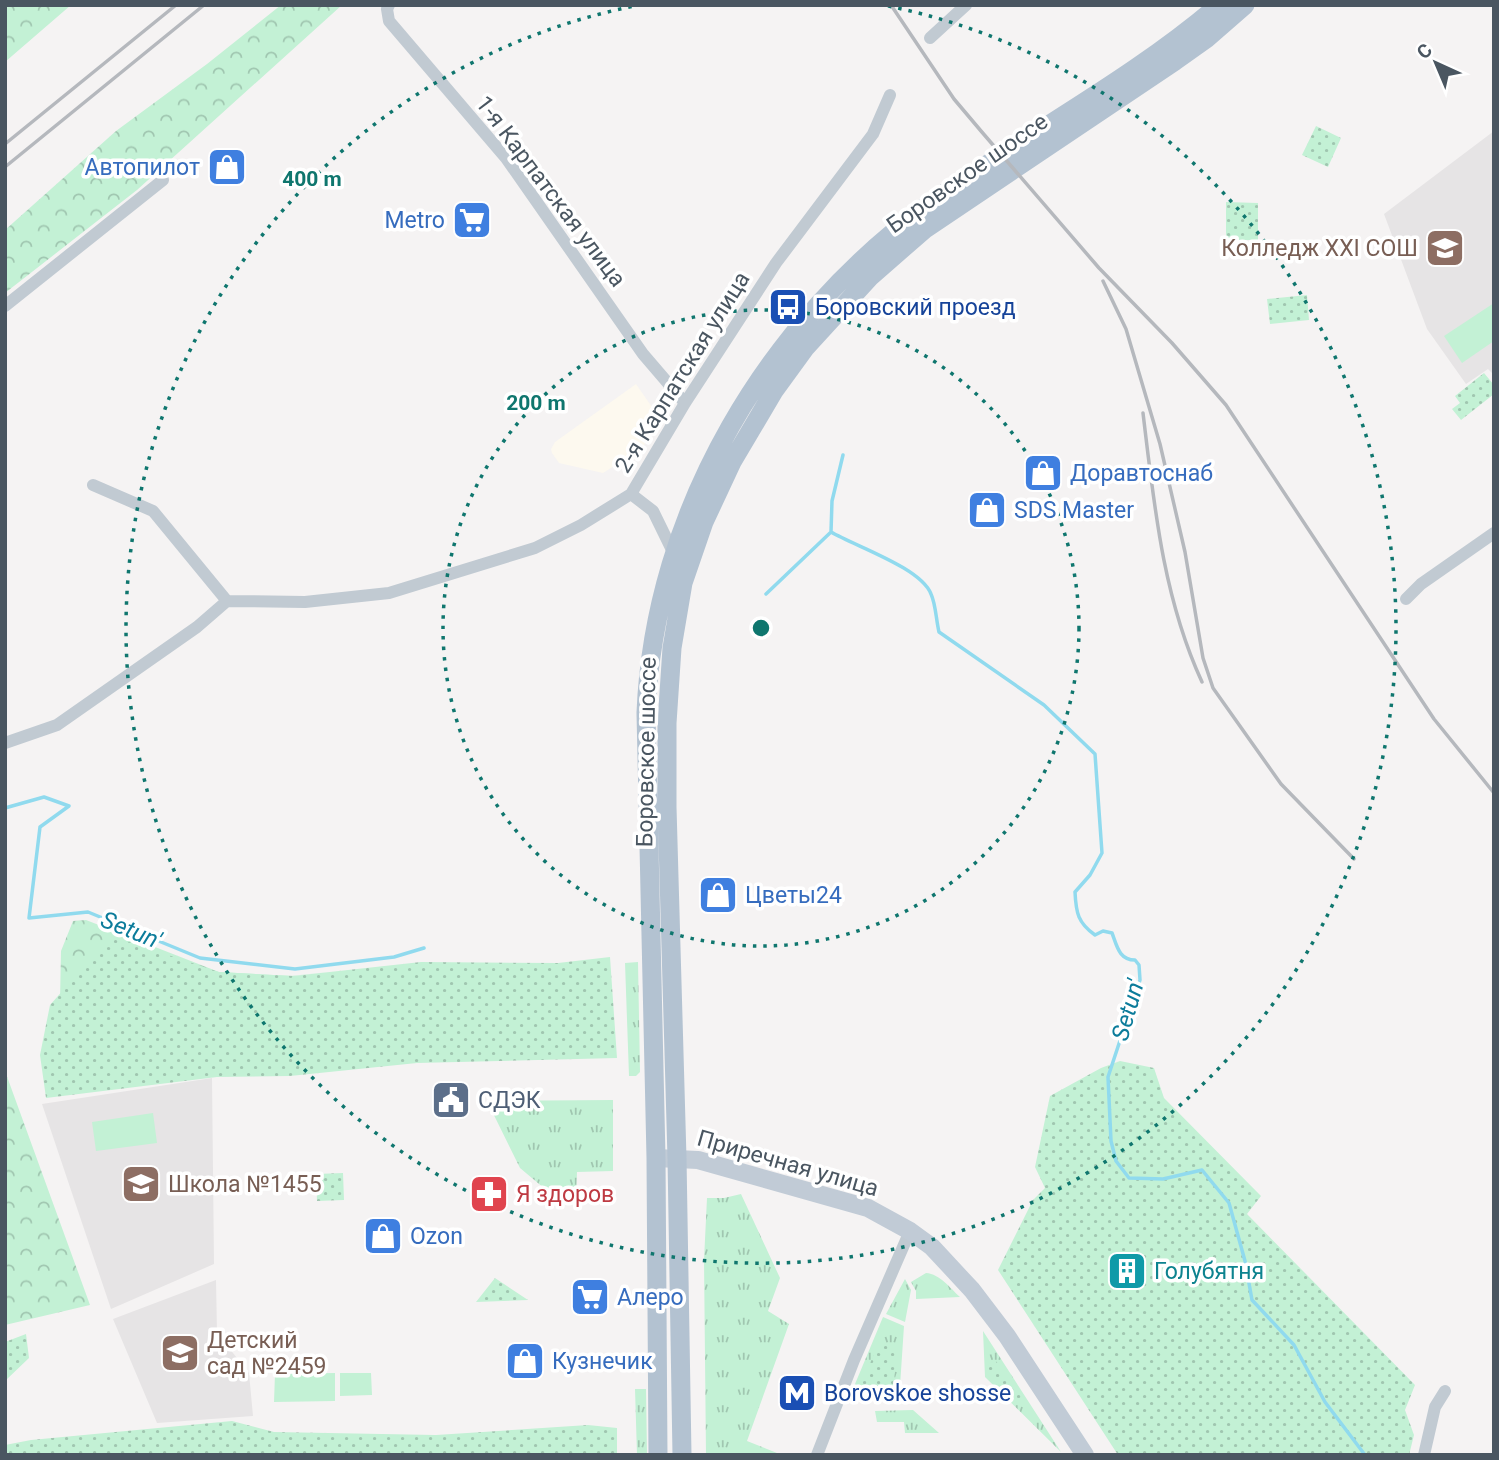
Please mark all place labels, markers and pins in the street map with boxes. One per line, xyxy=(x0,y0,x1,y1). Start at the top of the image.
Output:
shop icon: Автопилот xyxy=(206,146,248,188)
place label: Автопилот xyxy=(84,154,200,181)
supermarket icon: Metro xyxy=(451,199,493,241)
place label: Metro xyxy=(385,207,445,234)
school or university icon: Колледж XXI СОШ xyxy=(1424,227,1466,269)
place label: Колледж XXI СОШ xyxy=(1221,235,1418,262)
bus stop icon: Боровский проезд xyxy=(767,286,809,328)
place label: Боровский проезд xyxy=(815,294,1016,321)
shop icon: Доравтоснаб xyxy=(1022,452,1064,494)
place label: Доравтоснаб xyxy=(1070,460,1213,487)
shop icon: SDS Master xyxy=(966,489,1008,531)
place label: SDS Master xyxy=(1014,497,1134,524)
centre of rings xyxy=(749,616,773,640)
shop icon: Цветы24 xyxy=(697,874,739,916)
place label: Цветы24 xyxy=(745,882,842,909)
public building icon: СДЭК xyxy=(430,1079,472,1121)
place label: СДЭК xyxy=(478,1087,541,1114)
school or university icon: Школа №1455 xyxy=(120,1163,162,1205)
place label: Школа №1455 xyxy=(168,1171,322,1198)
pharmacy icon: Я здоров xyxy=(468,1173,510,1215)
place label: Я здоров xyxy=(516,1181,614,1208)
shop icon: Ozon xyxy=(362,1215,404,1257)
place label: Ozon xyxy=(410,1223,463,1250)
building icon: Голубятня xyxy=(1106,1250,1148,1292)
place label: Голубятня xyxy=(1154,1258,1264,1285)
supermarket icon: Алеро xyxy=(569,1276,611,1318)
place label: Алеро xyxy=(617,1284,684,1311)
place label: Детский сад №2459 xyxy=(207,1327,327,1380)
school or university icon: Детский сад №2459 xyxy=(159,1332,201,1374)
shop icon: Кузнечик xyxy=(504,1340,546,1382)
place label: Кузнечик xyxy=(552,1348,653,1375)
metro station icon: Borovskoe shosse xyxy=(776,1372,818,1414)
place label: Borovskoe shosse xyxy=(824,1380,1011,1407)

